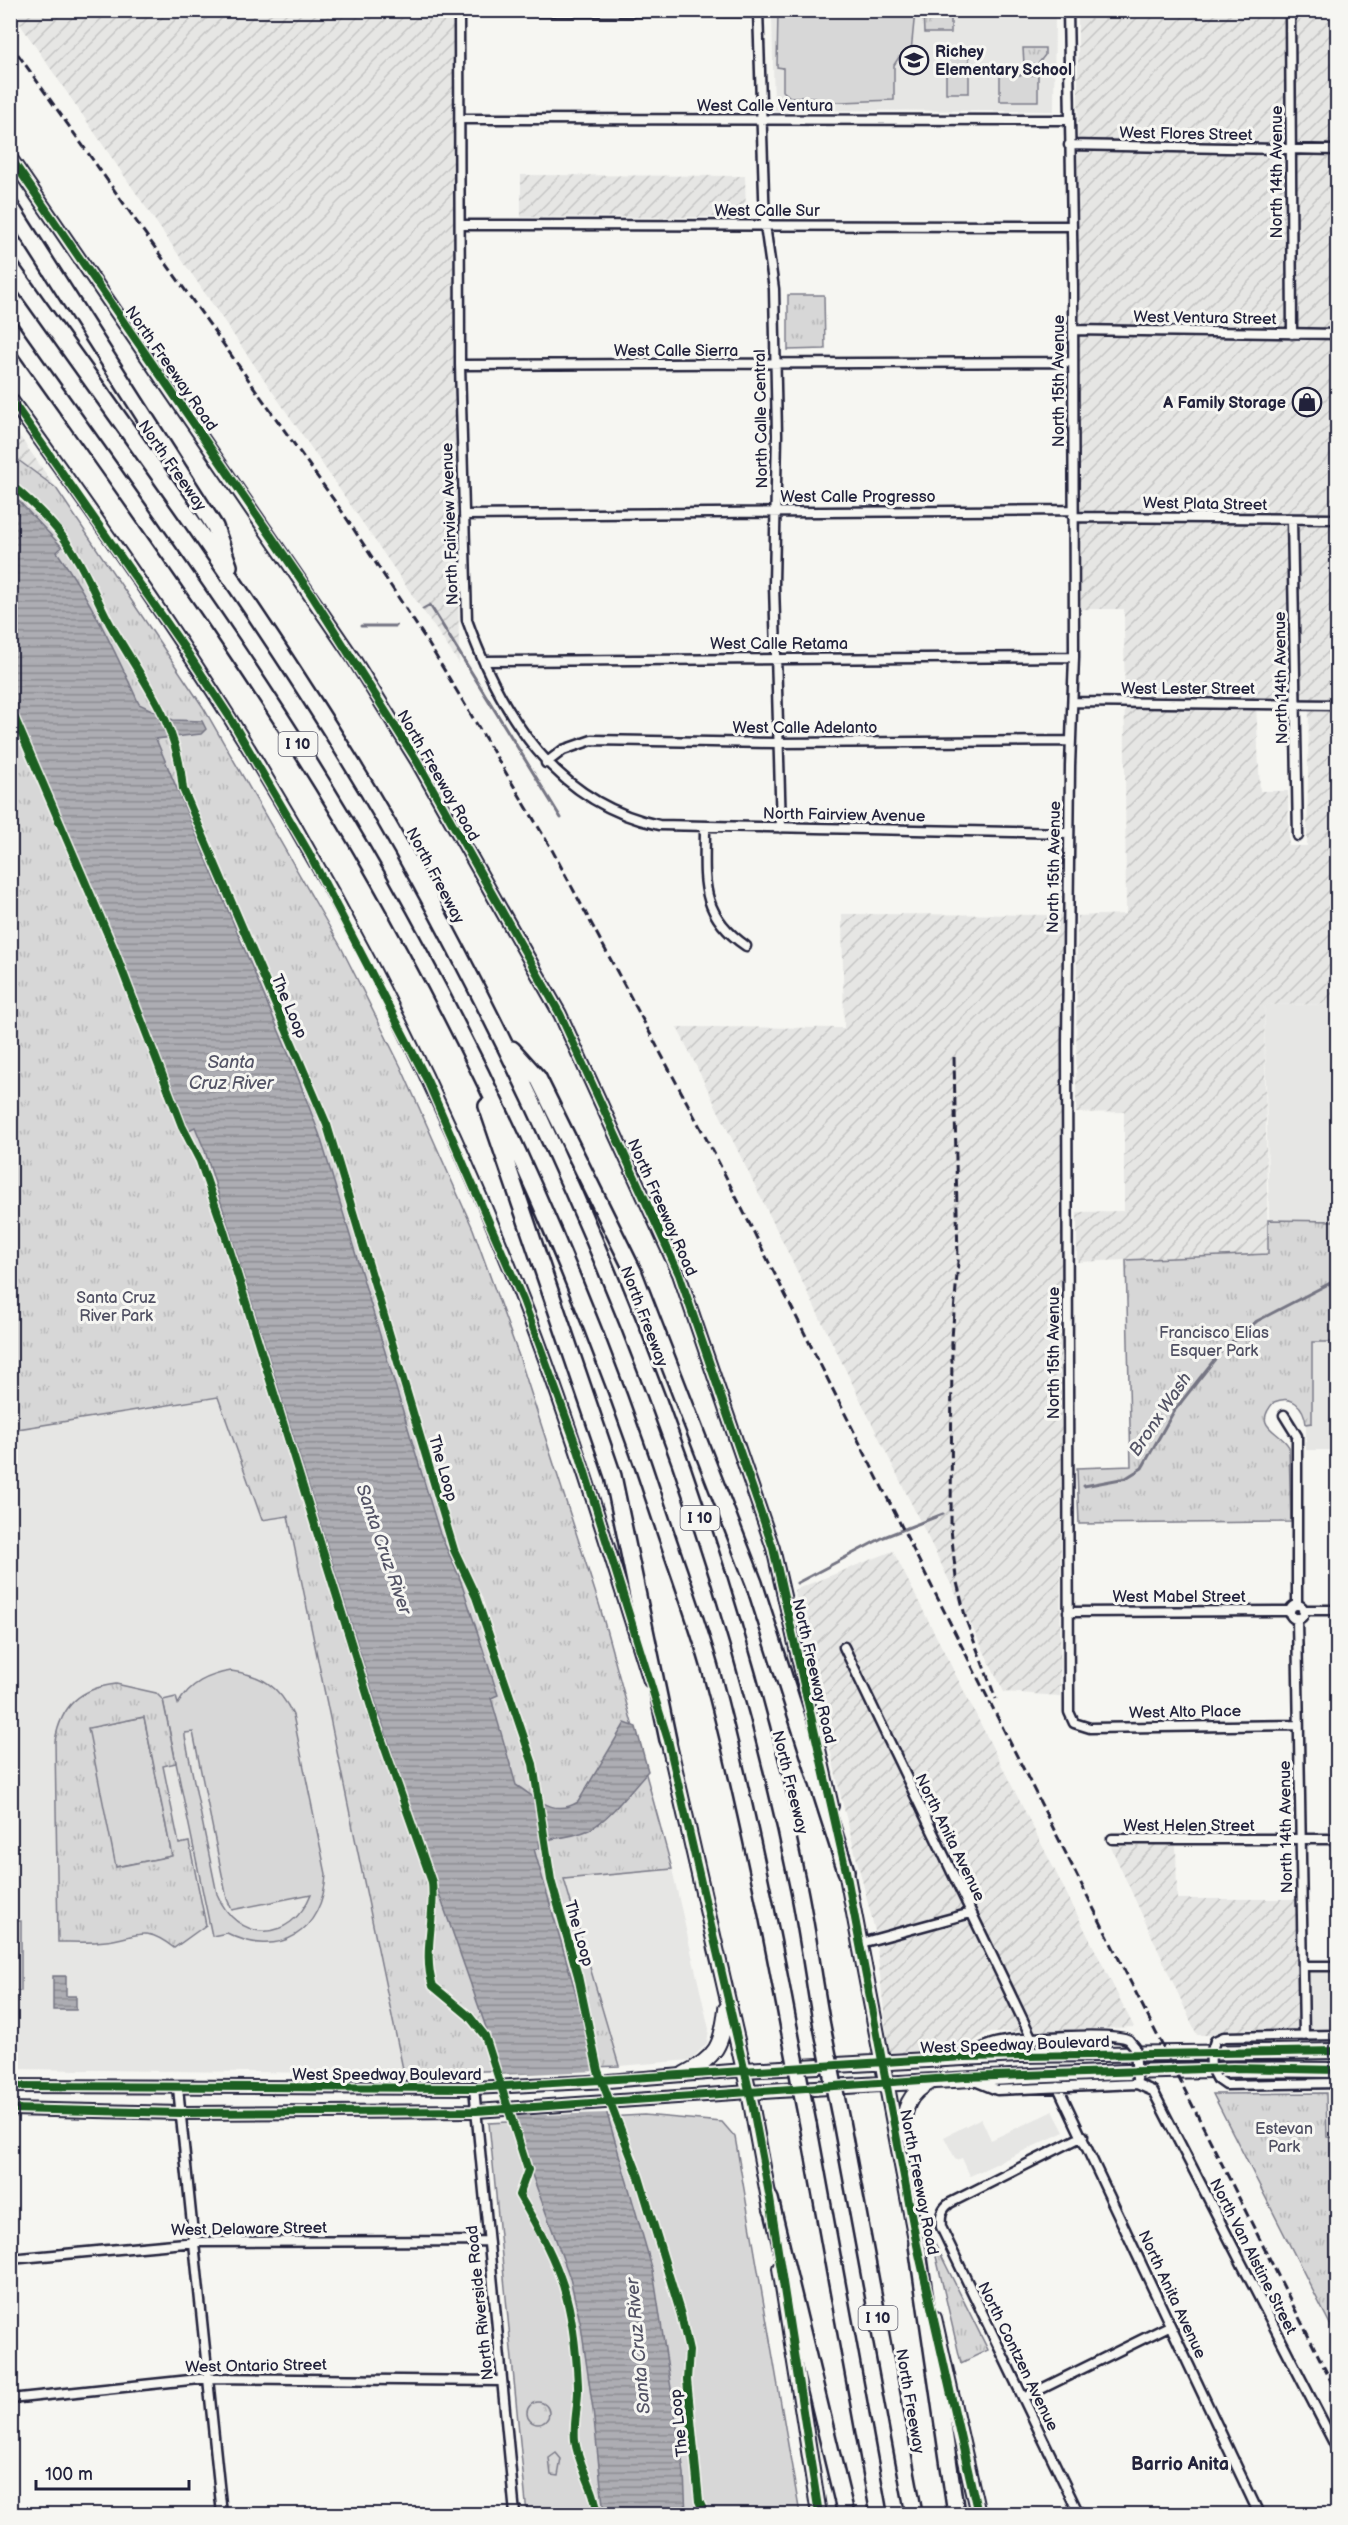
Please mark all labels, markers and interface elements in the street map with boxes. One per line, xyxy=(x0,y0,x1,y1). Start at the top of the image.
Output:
place label: Richey Elementary School xyxy=(935,43,1072,80)
school or university icon: Richey Elementary School xyxy=(898,44,930,76)
street label: West Calle Ventura xyxy=(697,97,833,116)
street label: North 14th Avenue xyxy=(1268,105,1287,238)
street label: West Flores Street xyxy=(1119,124,1253,145)
street label: West Calle Sur xyxy=(714,202,820,221)
street label: North Freeway Road xyxy=(121,303,221,435)
street label: West Ventura Street xyxy=(1133,308,1277,329)
street label: North 15th Avenue xyxy=(1050,314,1069,447)
street label: West Calle Sierra xyxy=(614,342,738,361)
street label: North Calle Central xyxy=(751,349,772,489)
shop icon: A Family Storage xyxy=(1291,386,1323,418)
place label: A Family Storage xyxy=(1162,394,1286,413)
street label: North Freeway xyxy=(134,417,210,515)
street label: North Fairview Avenue xyxy=(438,442,463,605)
street label: West Calle Progresso xyxy=(780,488,936,507)
street label: West Plata Street xyxy=(1143,494,1267,515)
street label: North 14th Avenue xyxy=(1271,611,1292,745)
street label: West Calle Retama xyxy=(710,635,848,654)
street label: West Lester Street xyxy=(1121,680,1255,699)
street label: North Freeway Road xyxy=(392,707,483,845)
street label: West Calle Adelanto xyxy=(733,719,877,738)
road number: I 10 xyxy=(278,732,318,756)
street label: North 15th Avenue xyxy=(1044,800,1065,933)
street label: North Fairview Avenue xyxy=(763,805,926,826)
street label: North Freeway xyxy=(401,824,468,928)
street label: The Loop xyxy=(267,972,311,1042)
water label: Santa Cruz River xyxy=(189,1052,275,1094)
street label: North Freeway Road xyxy=(623,1136,700,1279)
street label: North Freeway xyxy=(616,1264,672,1370)
street label: North 15th Avenue xyxy=(1045,1286,1064,1419)
park label: Santa Cruz River Park xyxy=(76,1289,156,1326)
park label: Francisco Elias Esquer Park xyxy=(1159,1324,1269,1361)
water label: Bronx Wash xyxy=(1125,1368,1196,1460)
street label: The Loop xyxy=(424,1433,461,1504)
water label: Santa Cruz River xyxy=(351,1481,416,1619)
road number: I 10 xyxy=(680,1506,720,1530)
street label: West Mabel Street xyxy=(1112,1588,1246,1607)
street label: North Freeway Road xyxy=(788,1597,839,1746)
street label: West Alto Place xyxy=(1129,1702,1242,1723)
street label: North Freeway xyxy=(767,1729,812,1837)
street label: North 14th Avenue xyxy=(1276,1760,1297,1894)
street label: North Anita Avenue xyxy=(911,1771,989,1905)
street label: West Helen Street xyxy=(1123,1817,1255,1836)
street label: The Loop xyxy=(560,1898,597,1969)
street label: West Speedway Boulevard xyxy=(920,2033,1110,2058)
street label: West Speedway Boulevard xyxy=(292,2066,482,2085)
street label: North Freeway Road xyxy=(895,2108,942,2257)
park label: Estevan Park xyxy=(1255,2120,1313,2157)
street label: North Van Alstine Street xyxy=(1205,2176,1300,2338)
street label: West Delaware Street xyxy=(171,2219,327,2240)
street label: North Riverside Road xyxy=(463,2224,498,2381)
street label: North Anita Avenue xyxy=(1134,2228,1210,2362)
water label: Santa Cruz River xyxy=(622,2276,655,2415)
street label: North Contzen Avenue xyxy=(973,2279,1062,2435)
road number: I 10 xyxy=(858,2306,898,2330)
street label: North Freeway xyxy=(891,2347,928,2456)
street label: West Ontario Street xyxy=(185,2356,327,2377)
street label: The Loop xyxy=(666,2388,692,2458)
scale bar xyxy=(36,2453,189,2491)
district label: Barrio Anita xyxy=(1131,2454,1229,2475)
text: 100 m xyxy=(45,2464,93,2485)

